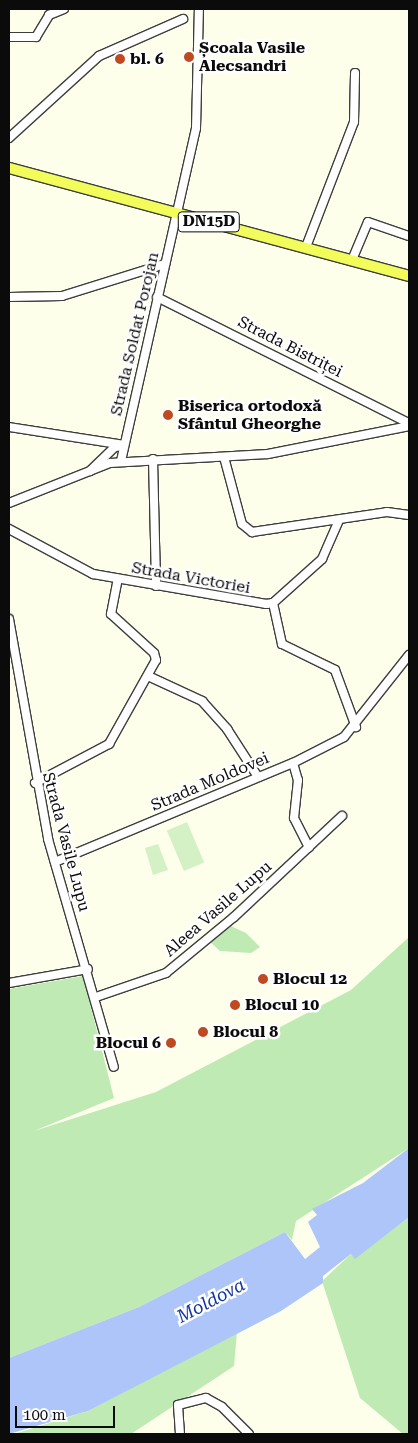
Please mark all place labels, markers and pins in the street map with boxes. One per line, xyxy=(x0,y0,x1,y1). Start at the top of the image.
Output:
place label: Școala Vasile Alecsandri xyxy=(199,38,305,76)
place label: bl. 6 xyxy=(130,49,164,69)
marker: Școala Vasile Alecsandri xyxy=(183,51,195,63)
marker: bl. 6 xyxy=(114,53,126,65)
place label: Biserica ortodoxă Sfântul Gheorghe xyxy=(178,396,322,434)
marker: Biserica ortodoxă Sfântul Gheorghe xyxy=(162,409,174,421)
place label: Blocul 12 xyxy=(273,969,347,989)
marker: Blocul 12 xyxy=(257,973,269,985)
place label: Blocul 10 xyxy=(245,995,319,1015)
marker: Blocul 10 xyxy=(229,999,241,1011)
place label: Blocul 8 xyxy=(213,1022,278,1042)
marker: Blocul 8 xyxy=(197,1026,209,1038)
place label: Blocul 6 xyxy=(96,1033,161,1053)
marker: Blocul 6 xyxy=(165,1037,177,1049)

